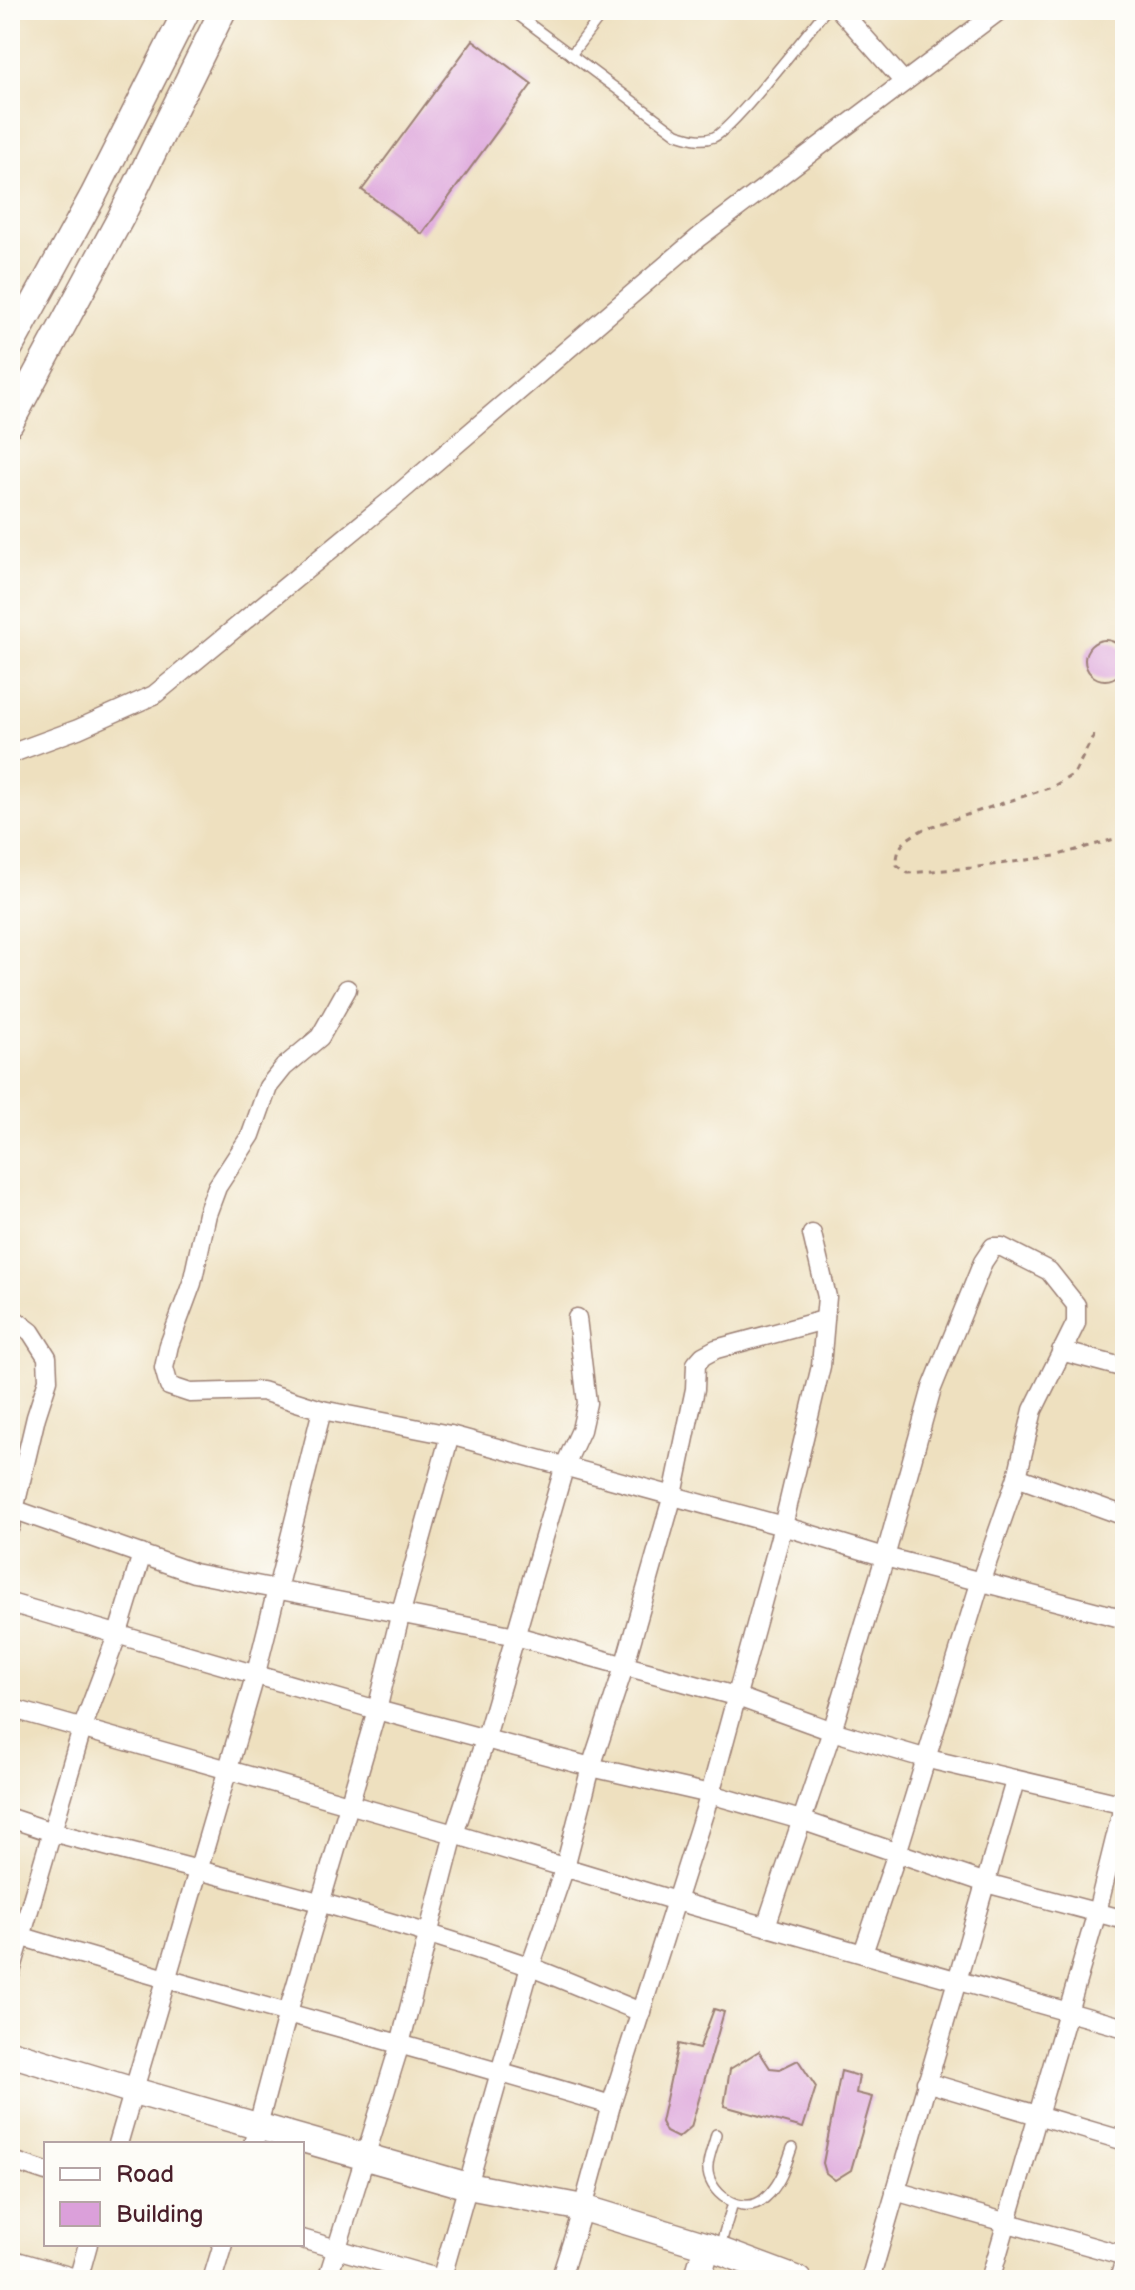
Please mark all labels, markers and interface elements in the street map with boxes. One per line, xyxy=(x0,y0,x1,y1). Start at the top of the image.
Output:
legend xyxy=(44,2142,304,2246)
text: Road xyxy=(116,2160,174,2189)
text: Building xyxy=(116,2200,203,2229)

